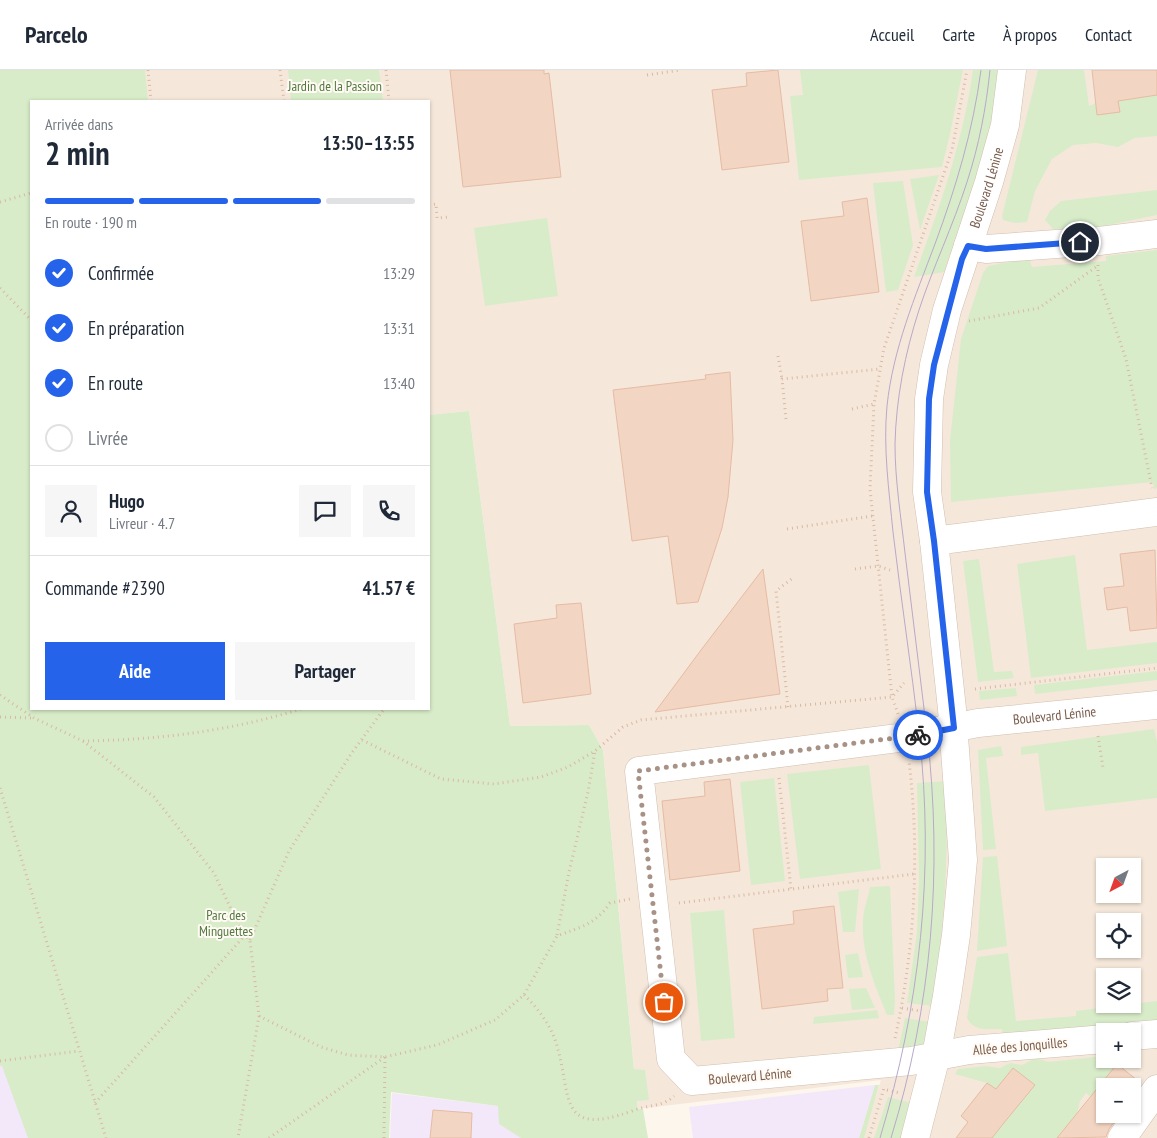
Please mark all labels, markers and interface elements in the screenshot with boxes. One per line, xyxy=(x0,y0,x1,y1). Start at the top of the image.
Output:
text: Parcelo xyxy=(25,19,88,50)
text: Accueil xyxy=(870,23,914,46)
text: Carte xyxy=(942,23,975,46)
text: À propos xyxy=(1003,23,1057,46)
text: Contact xyxy=(1085,23,1132,46)
park label: Jardin de la Passion xyxy=(287,77,382,95)
text: Arrivée dans xyxy=(45,114,113,134)
text: 13:50–13:55 xyxy=(322,131,415,155)
text: 2 min xyxy=(45,132,110,174)
street label: Boulevard Lénine xyxy=(966,145,1007,230)
text: En route · 190 m xyxy=(45,212,137,232)
pin xyxy=(1059,221,1101,263)
icon: home xyxy=(1066,228,1094,256)
icon: check xyxy=(45,259,73,287)
text: Confirmée xyxy=(88,261,154,285)
text: 13:29 xyxy=(383,263,415,283)
icon: check xyxy=(45,314,73,342)
text: En préparation xyxy=(88,316,184,340)
text: 13:31 xyxy=(383,318,415,338)
icon: check xyxy=(45,369,73,397)
text: En route xyxy=(88,371,143,395)
text: 13:40 xyxy=(383,373,415,393)
text: Livrée xyxy=(88,426,128,450)
button: person xyxy=(45,485,97,537)
button: chat xyxy=(299,485,351,537)
button: phone xyxy=(363,485,415,537)
text: Hugo xyxy=(109,489,144,513)
text: Livreur · 4.7 xyxy=(109,513,175,533)
text: Commande #2390 xyxy=(45,576,165,600)
text: 41.57 € xyxy=(363,576,415,600)
button: Aide xyxy=(45,642,225,700)
button: Partager xyxy=(235,642,415,700)
street label: Boulevard Lénine xyxy=(1012,702,1097,728)
courier xyxy=(893,710,943,760)
icon: bike xyxy=(904,721,932,749)
north arrow xyxy=(1096,858,1141,902)
map controls xyxy=(1096,858,1141,1123)
park label: Parc des Minguettes xyxy=(199,906,253,940)
button: locate xyxy=(1096,913,1141,958)
button: layers xyxy=(1096,968,1141,1013)
pin xyxy=(643,981,685,1023)
icon: bag xyxy=(650,988,678,1016)
button: + xyxy=(1096,1023,1141,1068)
street label: Allée des Jonquilles xyxy=(972,1033,1068,1059)
street label: Boulevard Lénine xyxy=(708,1063,793,1089)
button: − xyxy=(1096,1078,1141,1123)

